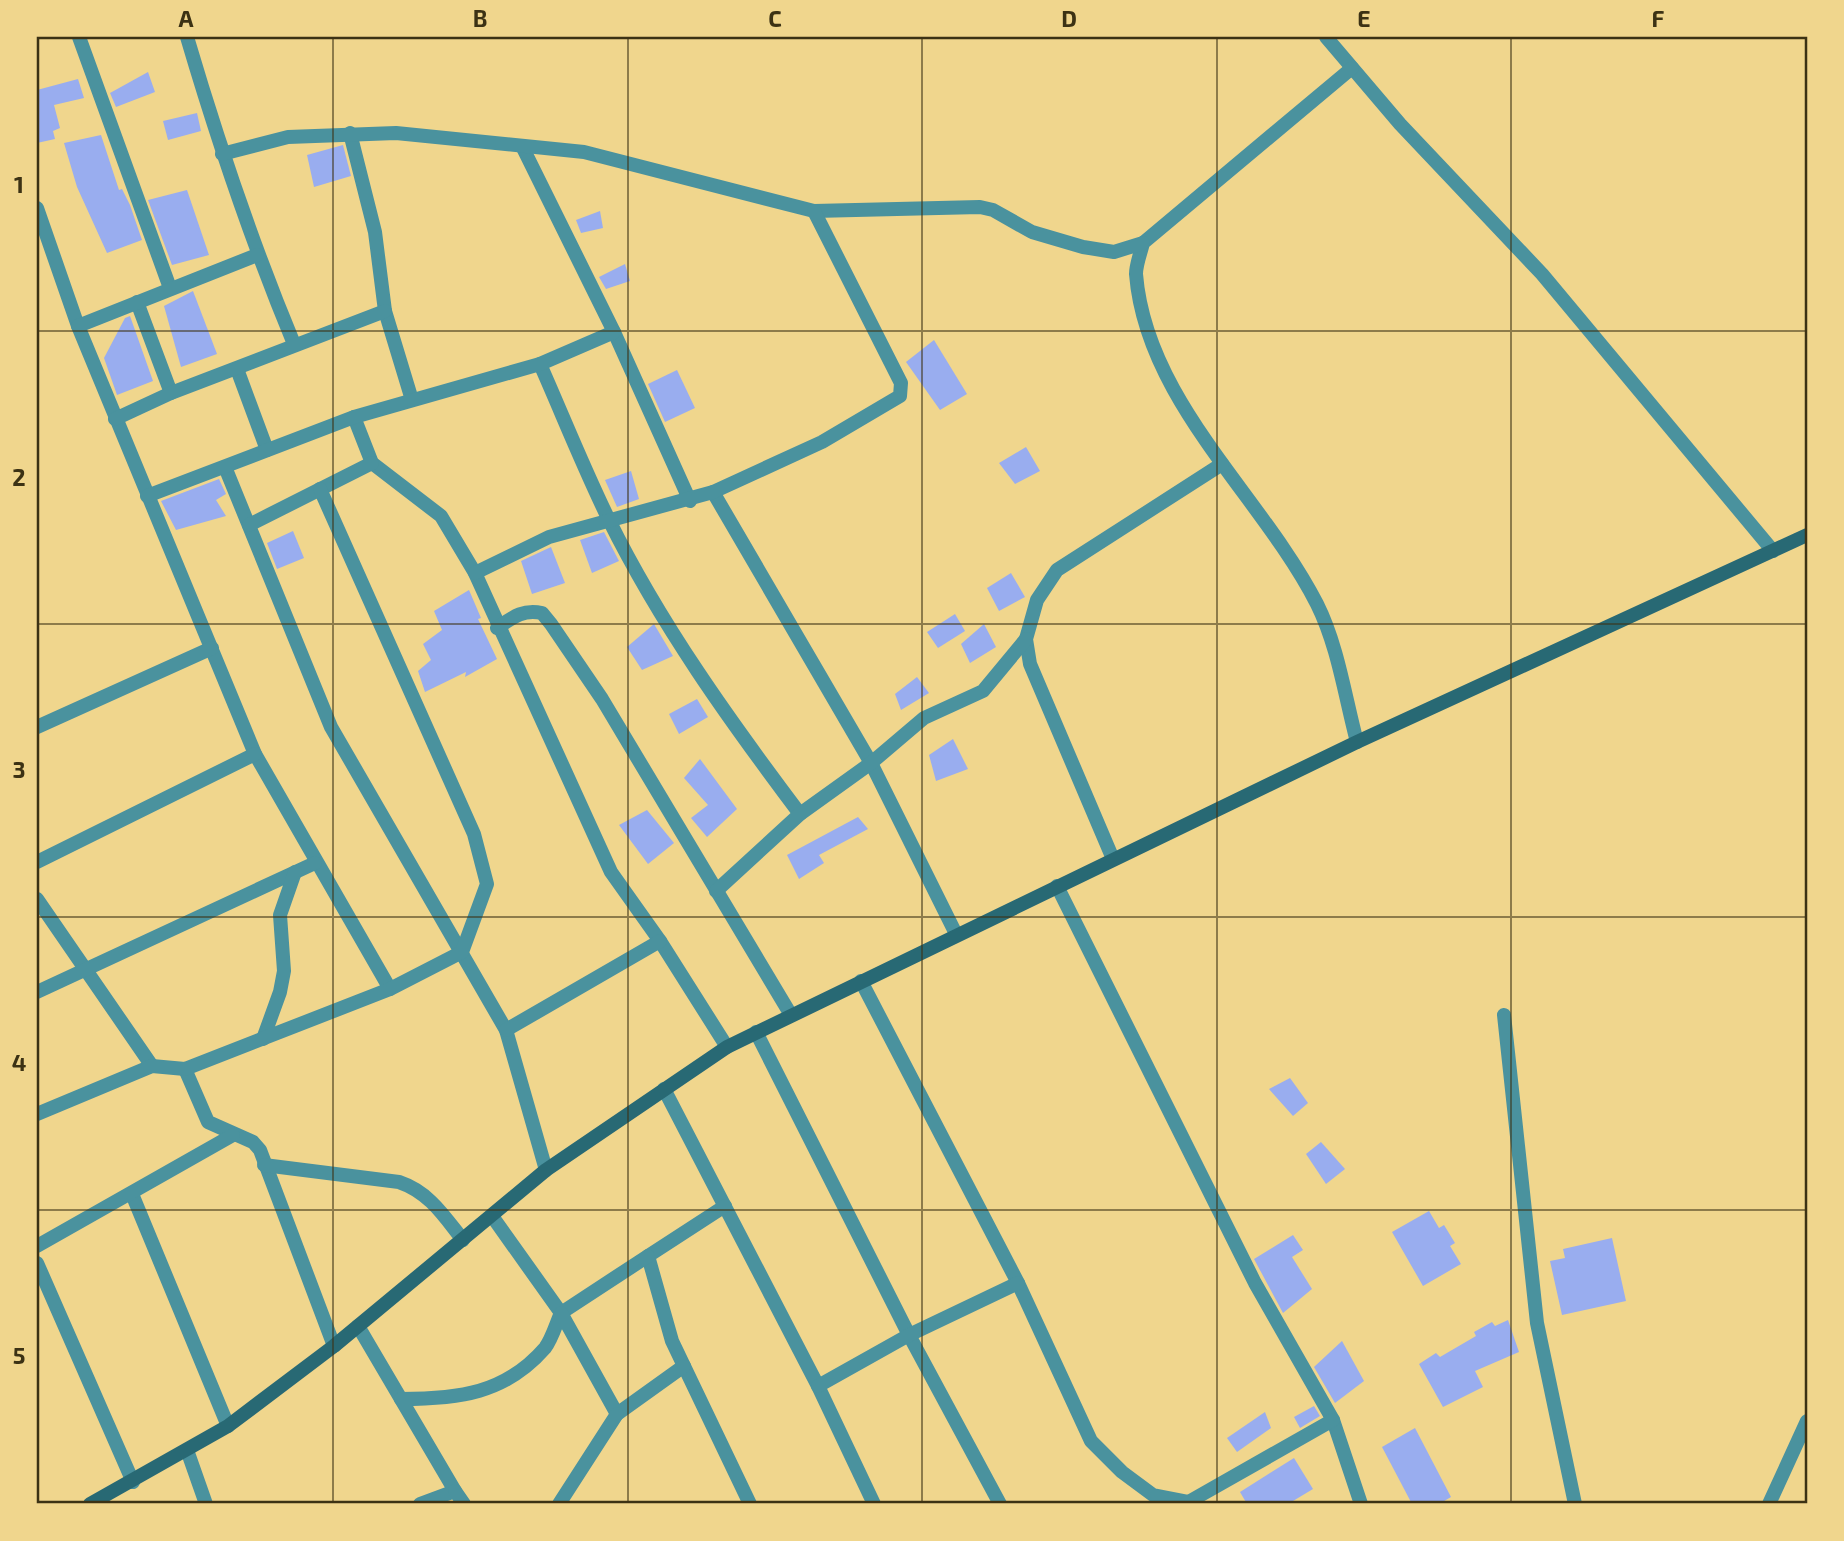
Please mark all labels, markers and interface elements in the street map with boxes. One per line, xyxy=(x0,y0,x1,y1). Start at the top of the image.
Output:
text: A xyxy=(178,4,194,32)
text: B xyxy=(473,4,487,32)
text: C xyxy=(768,4,782,32)
text: D xyxy=(1061,4,1077,32)
text: E xyxy=(1357,4,1371,32)
text: F xyxy=(1652,4,1665,32)
text: 1 xyxy=(14,170,24,198)
text: 2 xyxy=(12,463,26,491)
text: 3 xyxy=(12,755,26,783)
text: 4 xyxy=(12,1048,26,1076)
text: 5 xyxy=(13,1341,25,1369)

